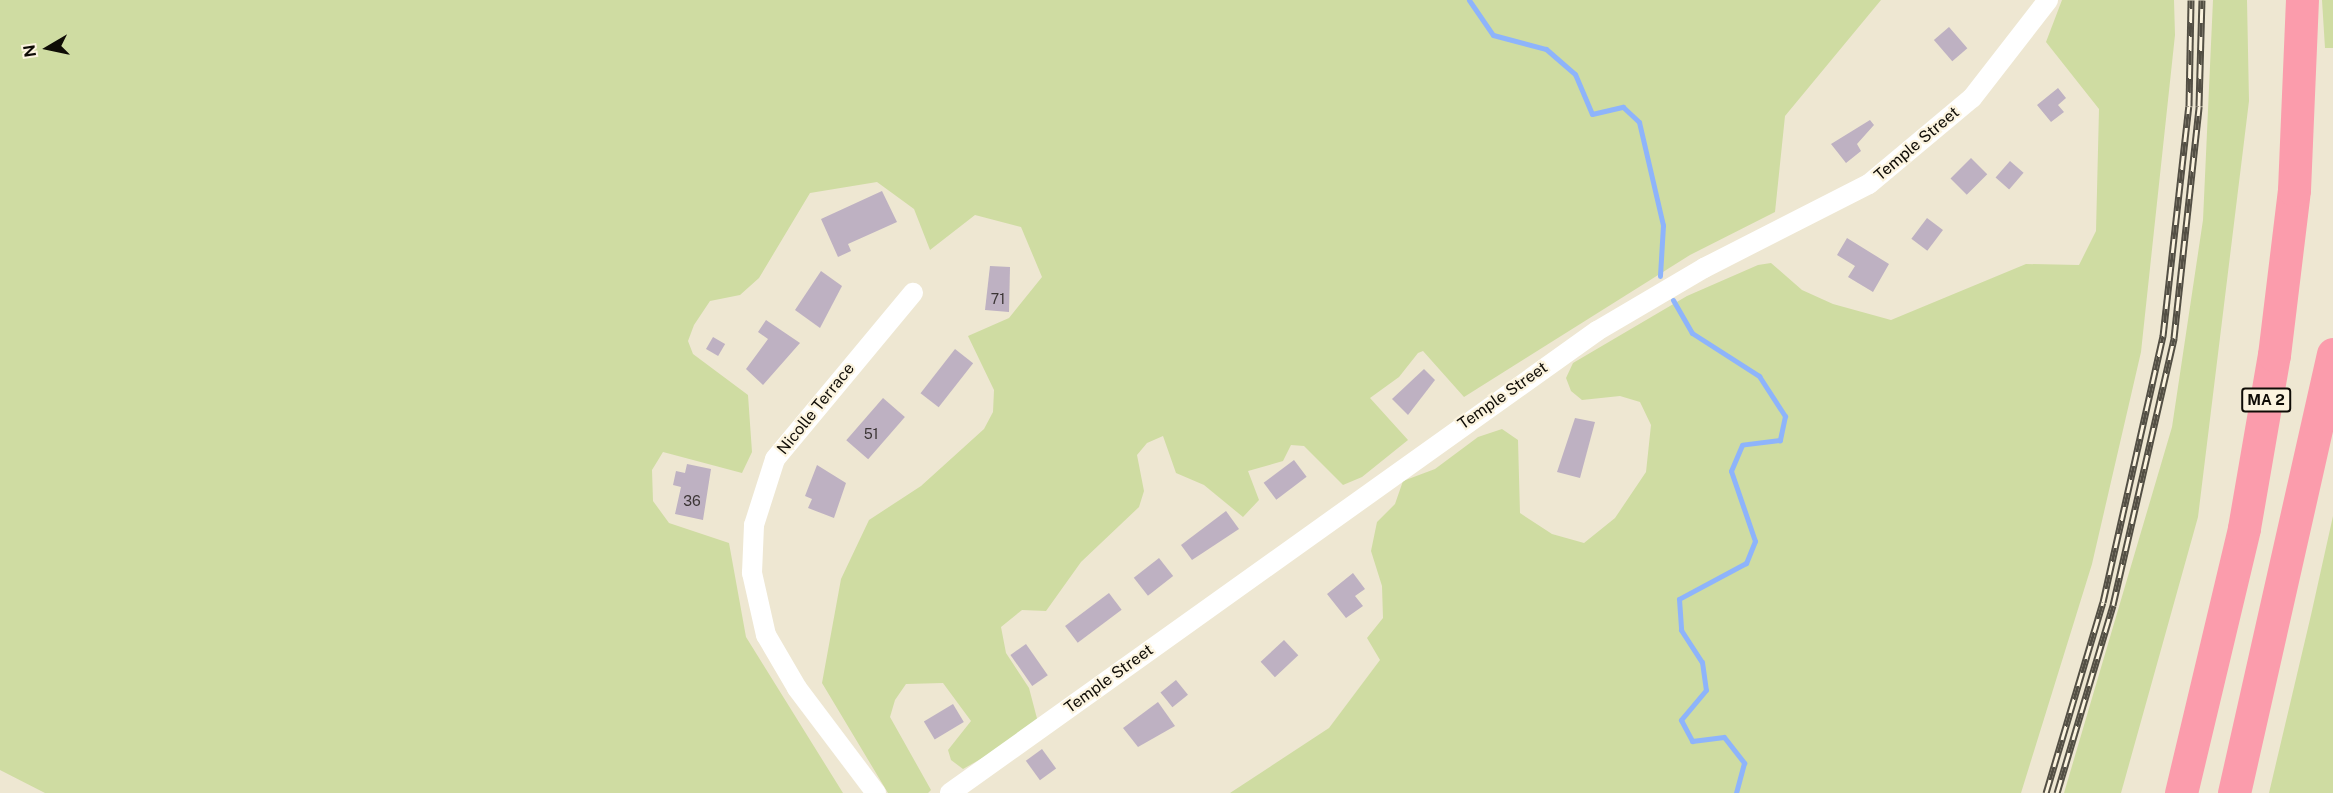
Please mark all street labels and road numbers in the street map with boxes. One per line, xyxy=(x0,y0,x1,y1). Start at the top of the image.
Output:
street label: Temple Street xyxy=(1871,103,1963,185)
street label: Temple Street xyxy=(1455,358,1551,434)
street label: Nicolle Terrace xyxy=(773,359,859,459)
road number: MA 2 xyxy=(2240,388,2292,412)
street label: Temple Street xyxy=(1061,640,1157,718)

